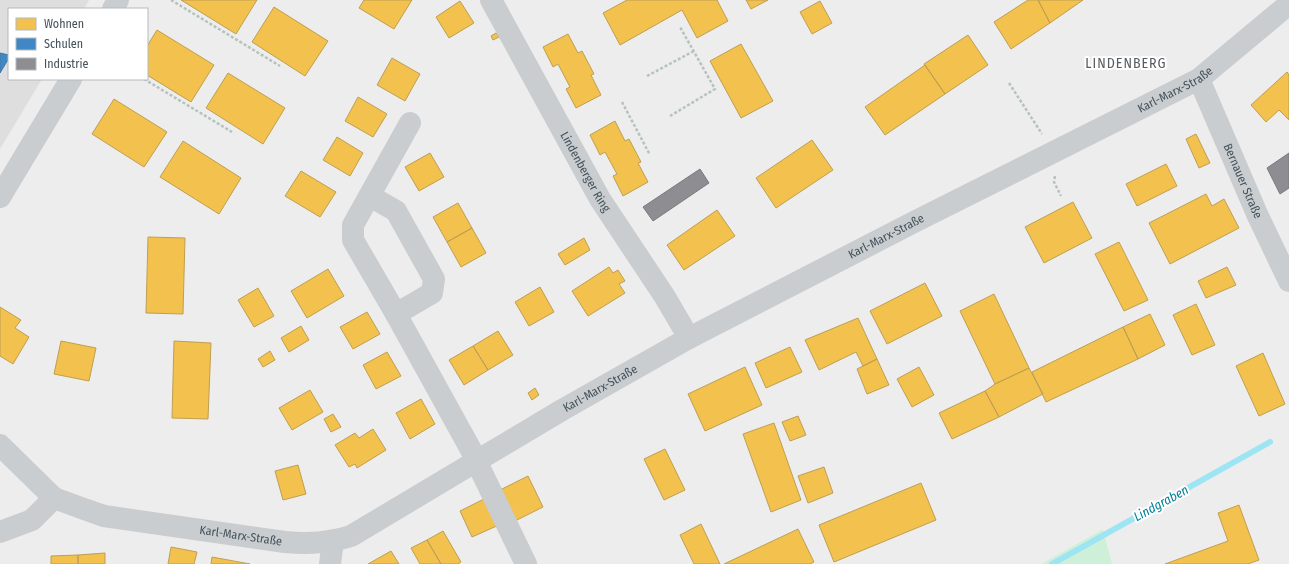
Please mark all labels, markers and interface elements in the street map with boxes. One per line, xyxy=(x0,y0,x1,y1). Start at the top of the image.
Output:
legend xyxy=(8,8,148,80)
text: Wohnen xyxy=(44,17,84,31)
text: Schulen xyxy=(44,37,83,51)
district label: LINDENBERG xyxy=(1085,55,1167,72)
text: Industrie xyxy=(44,57,88,71)
street label: Karl-Marx-Straße xyxy=(1135,64,1215,116)
street label: Lindenberger Ring xyxy=(557,129,614,215)
street label: Bernauer Straße xyxy=(1221,141,1265,221)
street label: Karl-Marx-Straße xyxy=(846,211,926,262)
street label: Karl-Marx-Straße xyxy=(561,362,640,415)
water label: Lindgraben xyxy=(1131,482,1191,524)
street label: Karl-Marx-Straße xyxy=(199,523,283,549)

